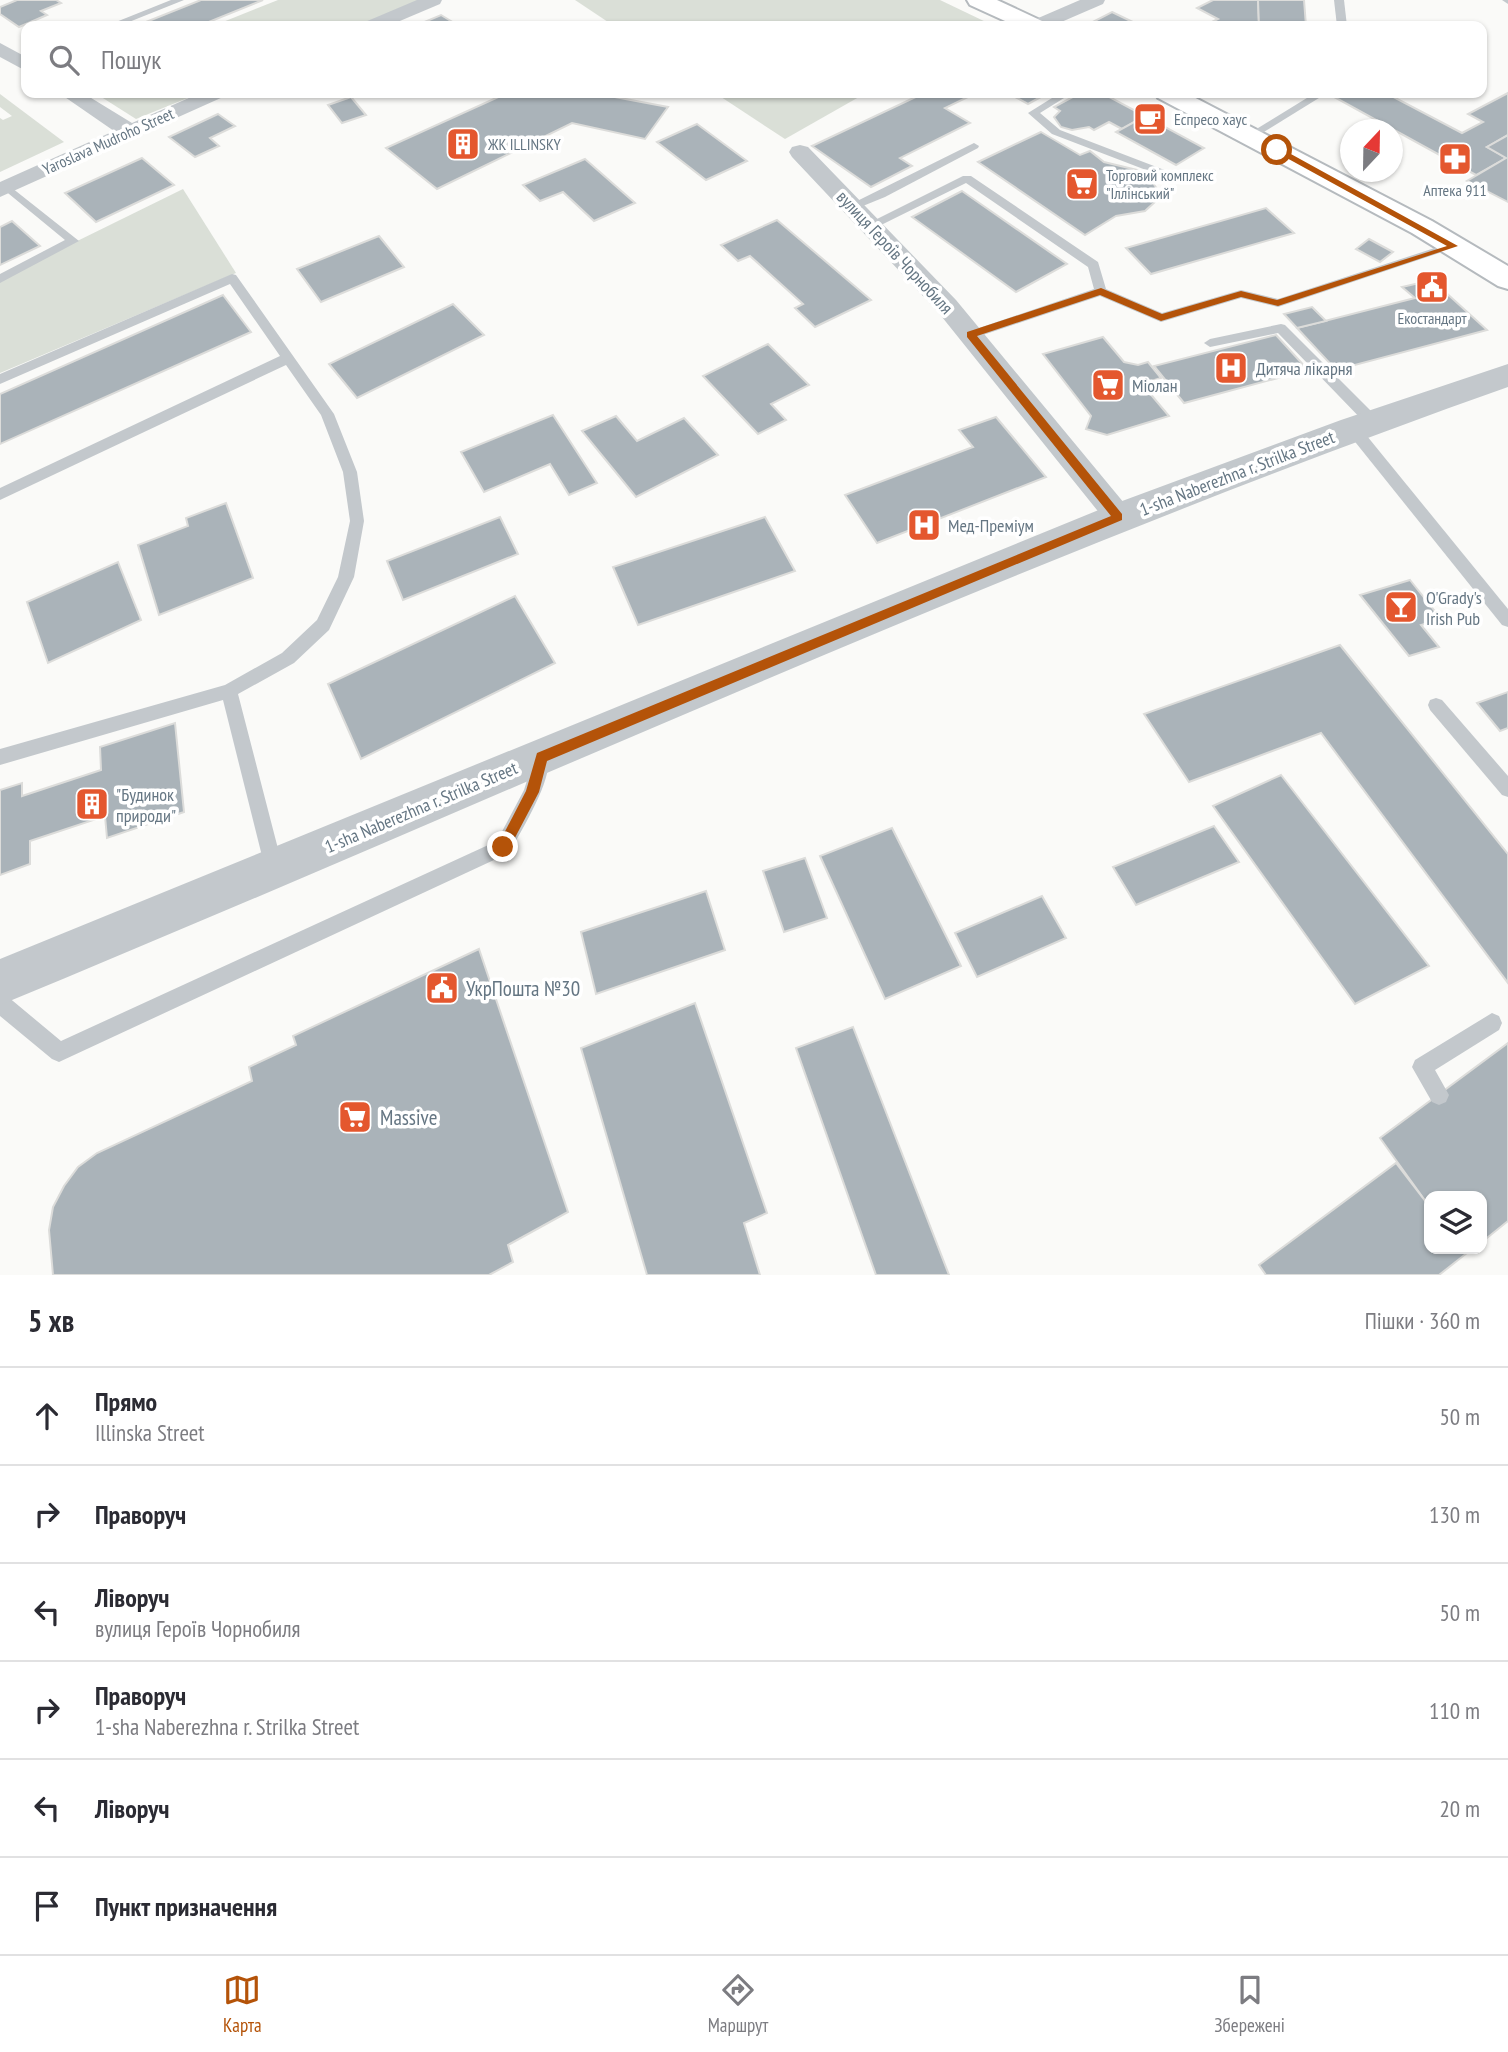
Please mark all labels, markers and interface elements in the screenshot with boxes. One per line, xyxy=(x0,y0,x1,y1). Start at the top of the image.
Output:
search box xyxy=(21,21,1487,98)
icon: search xyxy=(45,41,83,79)
text: Пошук xyxy=(101,43,161,76)
cafe icon: Еспресо хаус xyxy=(1131,100,1169,138)
street label: Yaroslava Mudroho Street xyxy=(39,103,177,179)
place label: Еспресо хаус xyxy=(1174,109,1248,129)
north arrow xyxy=(1340,119,1403,182)
building icon: ЖК ILLINSKY xyxy=(444,125,482,163)
place label: ЖК ILLINSKY xyxy=(487,134,561,154)
route start xyxy=(1261,134,1292,165)
pharmacy icon: Аптека 911 xyxy=(1436,140,1474,178)
supermarket icon: Торговий комплекс "Іллінський" xyxy=(1063,165,1101,203)
place label: Торговий комплекс "Іллінський" xyxy=(1106,165,1214,203)
place label: Аптека 911 xyxy=(1423,180,1487,200)
street label: вулиця Героїв Чорнобиля xyxy=(832,185,958,319)
public building icon: Екостандарт xyxy=(1413,268,1451,306)
place label: Екостандарт xyxy=(1397,308,1467,328)
hospital icon: Дитяча лікарня xyxy=(1212,349,1250,387)
place label: Дитяча лікарня xyxy=(1256,357,1353,380)
supermarket icon: Міолан xyxy=(1089,366,1127,404)
place label: Міолан xyxy=(1132,374,1178,397)
street label: 1-sha Naberezhna r. Strilka Street xyxy=(1136,425,1338,521)
hospital icon: Мед-Преміум xyxy=(905,506,943,544)
place label: Мед-Преміум xyxy=(948,514,1034,537)
place label: O'Grady's Irish Pub xyxy=(1426,586,1482,630)
bar icon: O'Grady's Irish Pub xyxy=(1382,588,1420,626)
street label: 1-sha Naberezhna r. Strilka Street xyxy=(321,756,521,858)
place label: "Будинок природи" xyxy=(116,783,176,827)
building icon: "Будинок природи" xyxy=(73,785,111,823)
route end xyxy=(487,831,518,862)
public building icon: УкрПошта №30 xyxy=(423,969,461,1007)
place label: УкрПошта №30 xyxy=(466,975,580,1002)
supermarket icon: Massive xyxy=(336,1098,374,1136)
place label: Massive xyxy=(380,1104,437,1131)
map controls xyxy=(1424,1191,1487,1254)
button: layers xyxy=(1424,1191,1487,1254)
text: 5 хв xyxy=(28,1301,74,1340)
text: Пішки · 360 m xyxy=(1365,1306,1480,1335)
text: Прямо xyxy=(95,1385,157,1418)
icon: ahead xyxy=(28,1397,66,1435)
text: 50 m xyxy=(1439,1402,1480,1431)
text: Illinska Street xyxy=(95,1418,205,1447)
icon: right xyxy=(28,1495,66,1533)
text: Праворуч xyxy=(95,1498,186,1531)
text: 130 m xyxy=(1429,1500,1480,1529)
text: Ліворуч xyxy=(95,1581,169,1614)
icon: left xyxy=(28,1593,66,1631)
text: 50 m xyxy=(1439,1598,1480,1627)
text: вулиця Героїв Чорнобиля xyxy=(95,1614,300,1643)
text: Праворуч xyxy=(95,1679,186,1712)
icon: right xyxy=(28,1691,66,1729)
text: 110 m xyxy=(1429,1696,1480,1725)
text: 1-sha Naberezhna r. Strilka Street xyxy=(95,1712,359,1741)
icon: left xyxy=(28,1789,66,1827)
text: Ліворуч xyxy=(95,1792,169,1825)
text: 20 m xyxy=(1439,1794,1480,1823)
icon: arrive xyxy=(28,1887,66,1925)
text: Пункт призначення xyxy=(95,1890,277,1923)
tab: Карта xyxy=(223,1971,262,2037)
tab: Маршрут xyxy=(708,1971,768,2037)
tab: Збережені xyxy=(1214,1971,1285,2037)

